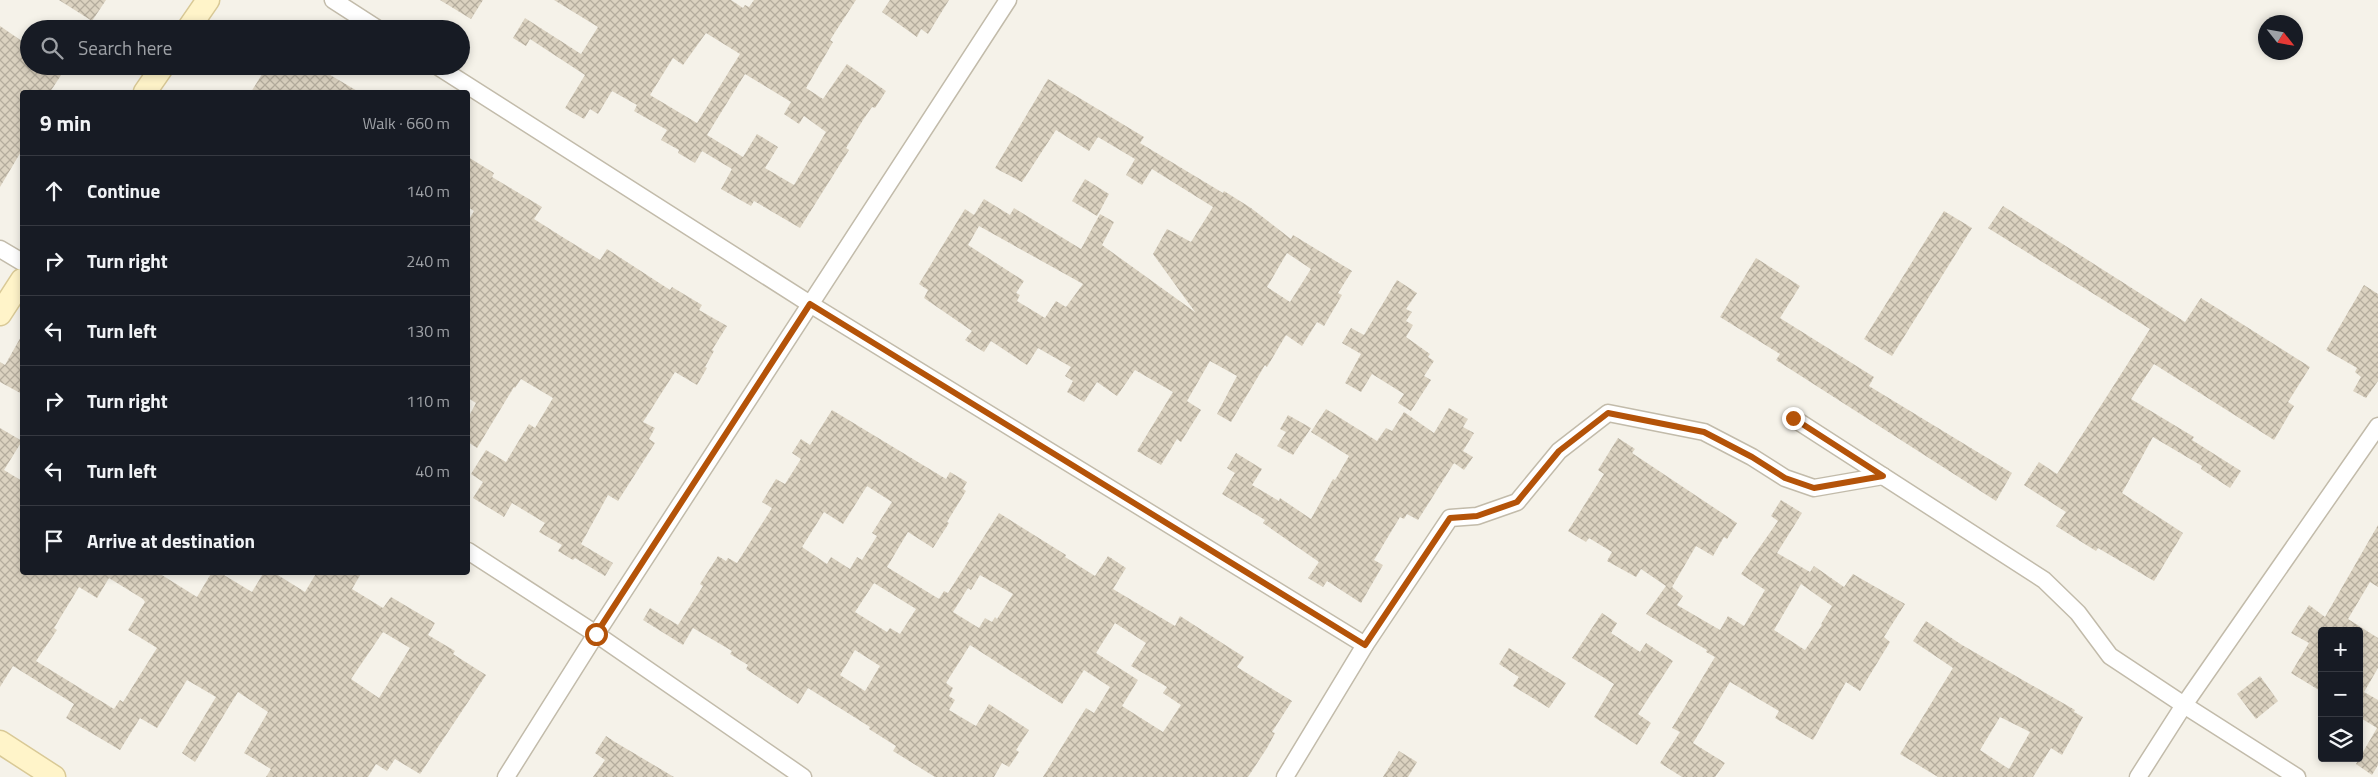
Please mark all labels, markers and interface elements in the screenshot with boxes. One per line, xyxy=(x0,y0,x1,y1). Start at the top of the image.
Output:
north arrow xyxy=(2258,15,2303,60)
search box xyxy=(20,20,470,75)
text: Search here xyxy=(78,33,172,62)
icon: search xyxy=(38,34,66,62)
text: 9 min xyxy=(40,107,91,139)
text: Walk · 660 m xyxy=(362,111,450,135)
text: Continue xyxy=(87,176,160,205)
icon: ahead xyxy=(40,177,68,205)
text: 140 m xyxy=(406,179,450,203)
text: Turn right xyxy=(87,246,168,275)
icon: right xyxy=(40,247,68,275)
text: 240 m xyxy=(406,249,450,273)
text: Turn left xyxy=(87,316,157,345)
icon: left xyxy=(40,317,68,345)
text: 130 m xyxy=(406,319,450,343)
text: Turn right xyxy=(87,386,168,415)
icon: right xyxy=(40,387,68,415)
text: 110 m xyxy=(406,389,450,413)
route end xyxy=(1782,407,1805,430)
text: Turn left xyxy=(87,456,157,485)
icon: left xyxy=(40,457,68,485)
text: 40 m xyxy=(415,459,450,483)
text: Arrive at destination xyxy=(87,526,255,555)
icon: arrive xyxy=(40,527,68,555)
route start xyxy=(585,623,608,646)
map controls xyxy=(2318,627,2363,762)
button: + xyxy=(2318,627,2363,672)
button: − xyxy=(2318,672,2363,717)
button: layers xyxy=(2318,717,2363,762)

